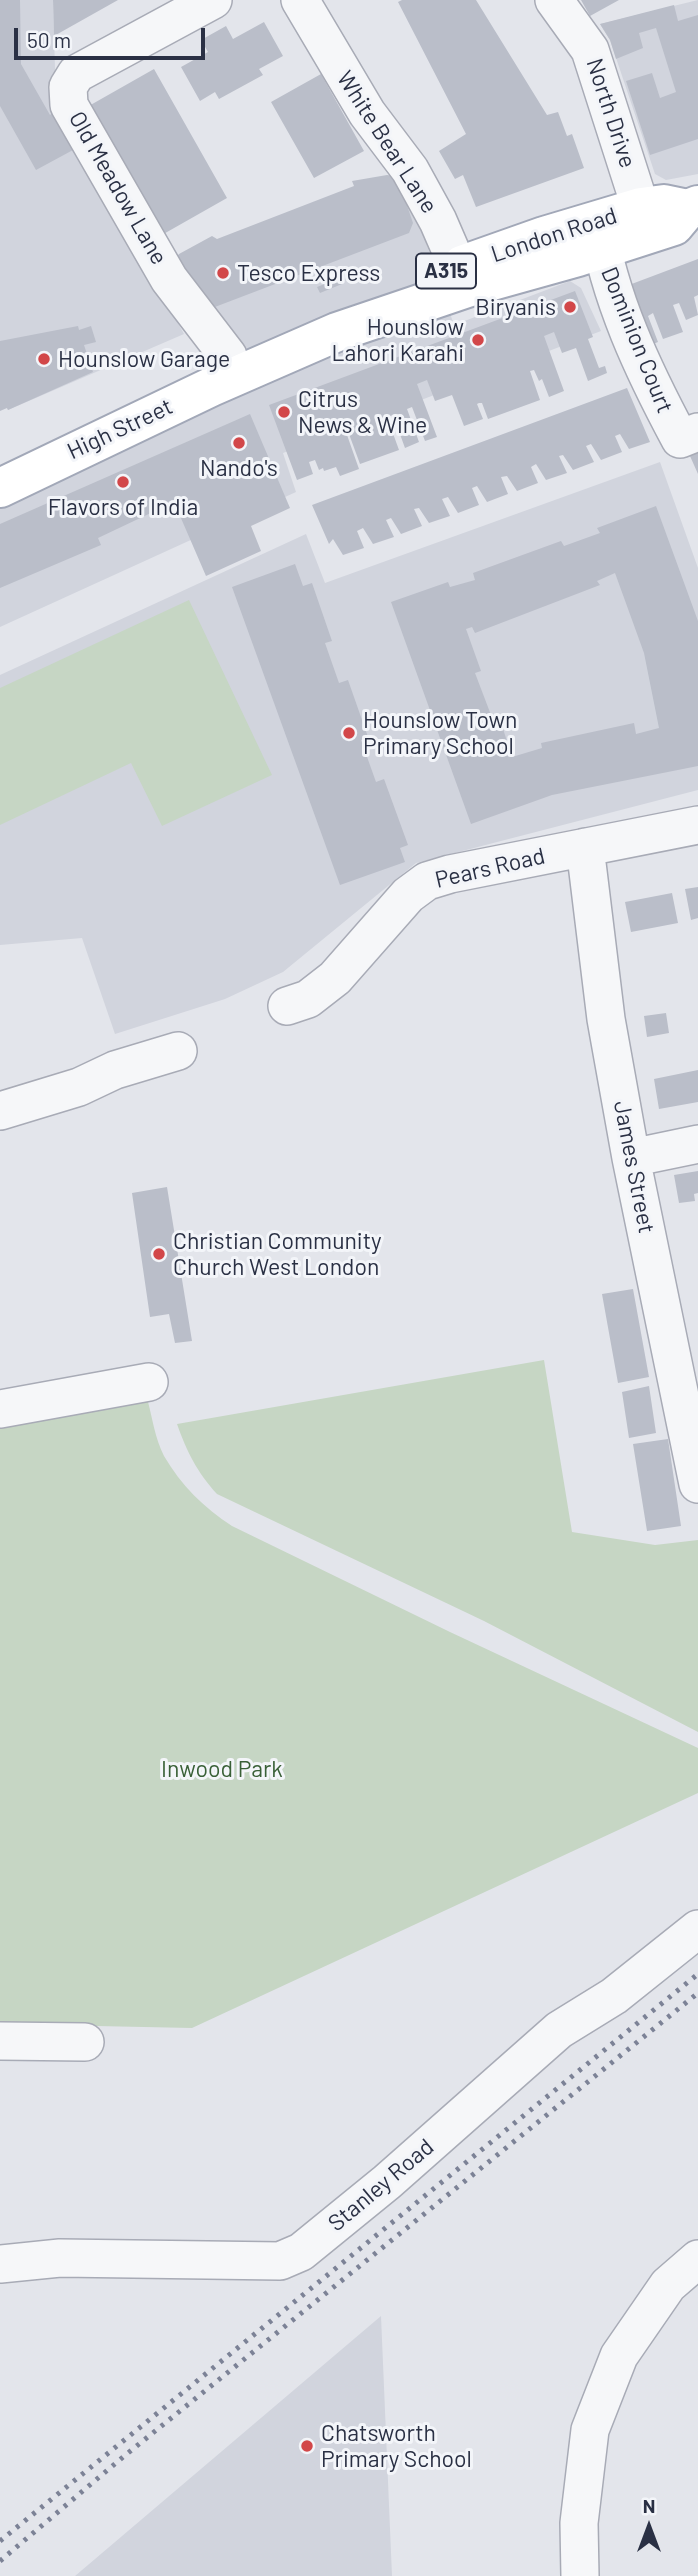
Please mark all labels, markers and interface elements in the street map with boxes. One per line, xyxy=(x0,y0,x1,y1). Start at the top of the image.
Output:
scale bar xyxy=(18,14,208,58)
text: 50 m xyxy=(27,27,71,52)
street label: North Drive xyxy=(580,55,642,171)
street label: White Bear Lane xyxy=(331,66,443,218)
street label: Old Meadow Lane xyxy=(63,107,173,269)
street label: London Road xyxy=(488,202,620,268)
road number: A315 xyxy=(416,254,476,288)
place label: Tesco Express xyxy=(237,259,380,287)
street label: Dominion Court xyxy=(595,263,679,417)
marker: Tesco Express xyxy=(215,265,231,281)
place label: Biryanis xyxy=(475,293,556,321)
marker: Biryanis xyxy=(562,299,578,315)
place label: Hounslow Lahori Karahi xyxy=(331,313,464,367)
marker: Hounslow Lahori Karahi xyxy=(470,332,486,348)
place label: Hounslow Garage xyxy=(58,345,230,373)
marker: Hounslow Garage xyxy=(36,351,52,367)
place label: Citrus News & Wine xyxy=(298,385,427,439)
street label: High Street xyxy=(63,393,177,465)
marker: Citrus News & Wine xyxy=(276,404,292,420)
marker: Nando's xyxy=(231,435,247,451)
place label: Nando's xyxy=(200,454,278,482)
marker: Flavors of India xyxy=(115,474,131,490)
place label: Flavors of India xyxy=(48,493,198,521)
place label: Hounslow Town Primary School xyxy=(363,706,517,760)
marker: Hounslow Town Primary School xyxy=(341,725,357,741)
street label: Pears Road xyxy=(432,842,548,894)
street label: James Street xyxy=(608,1098,660,1236)
place label: Christian Community Church West London xyxy=(173,1227,382,1281)
marker: Christian Community Church West London xyxy=(151,1246,167,1262)
park label: Inwood Park xyxy=(161,1755,283,1783)
street label: Stanley Road xyxy=(323,2133,439,2237)
place label: Chatsworth Primary School xyxy=(321,2419,472,2473)
marker: Chatsworth Primary School xyxy=(299,2438,315,2454)
north arrow xyxy=(614,2492,684,2562)
text: N xyxy=(643,2494,655,2517)

